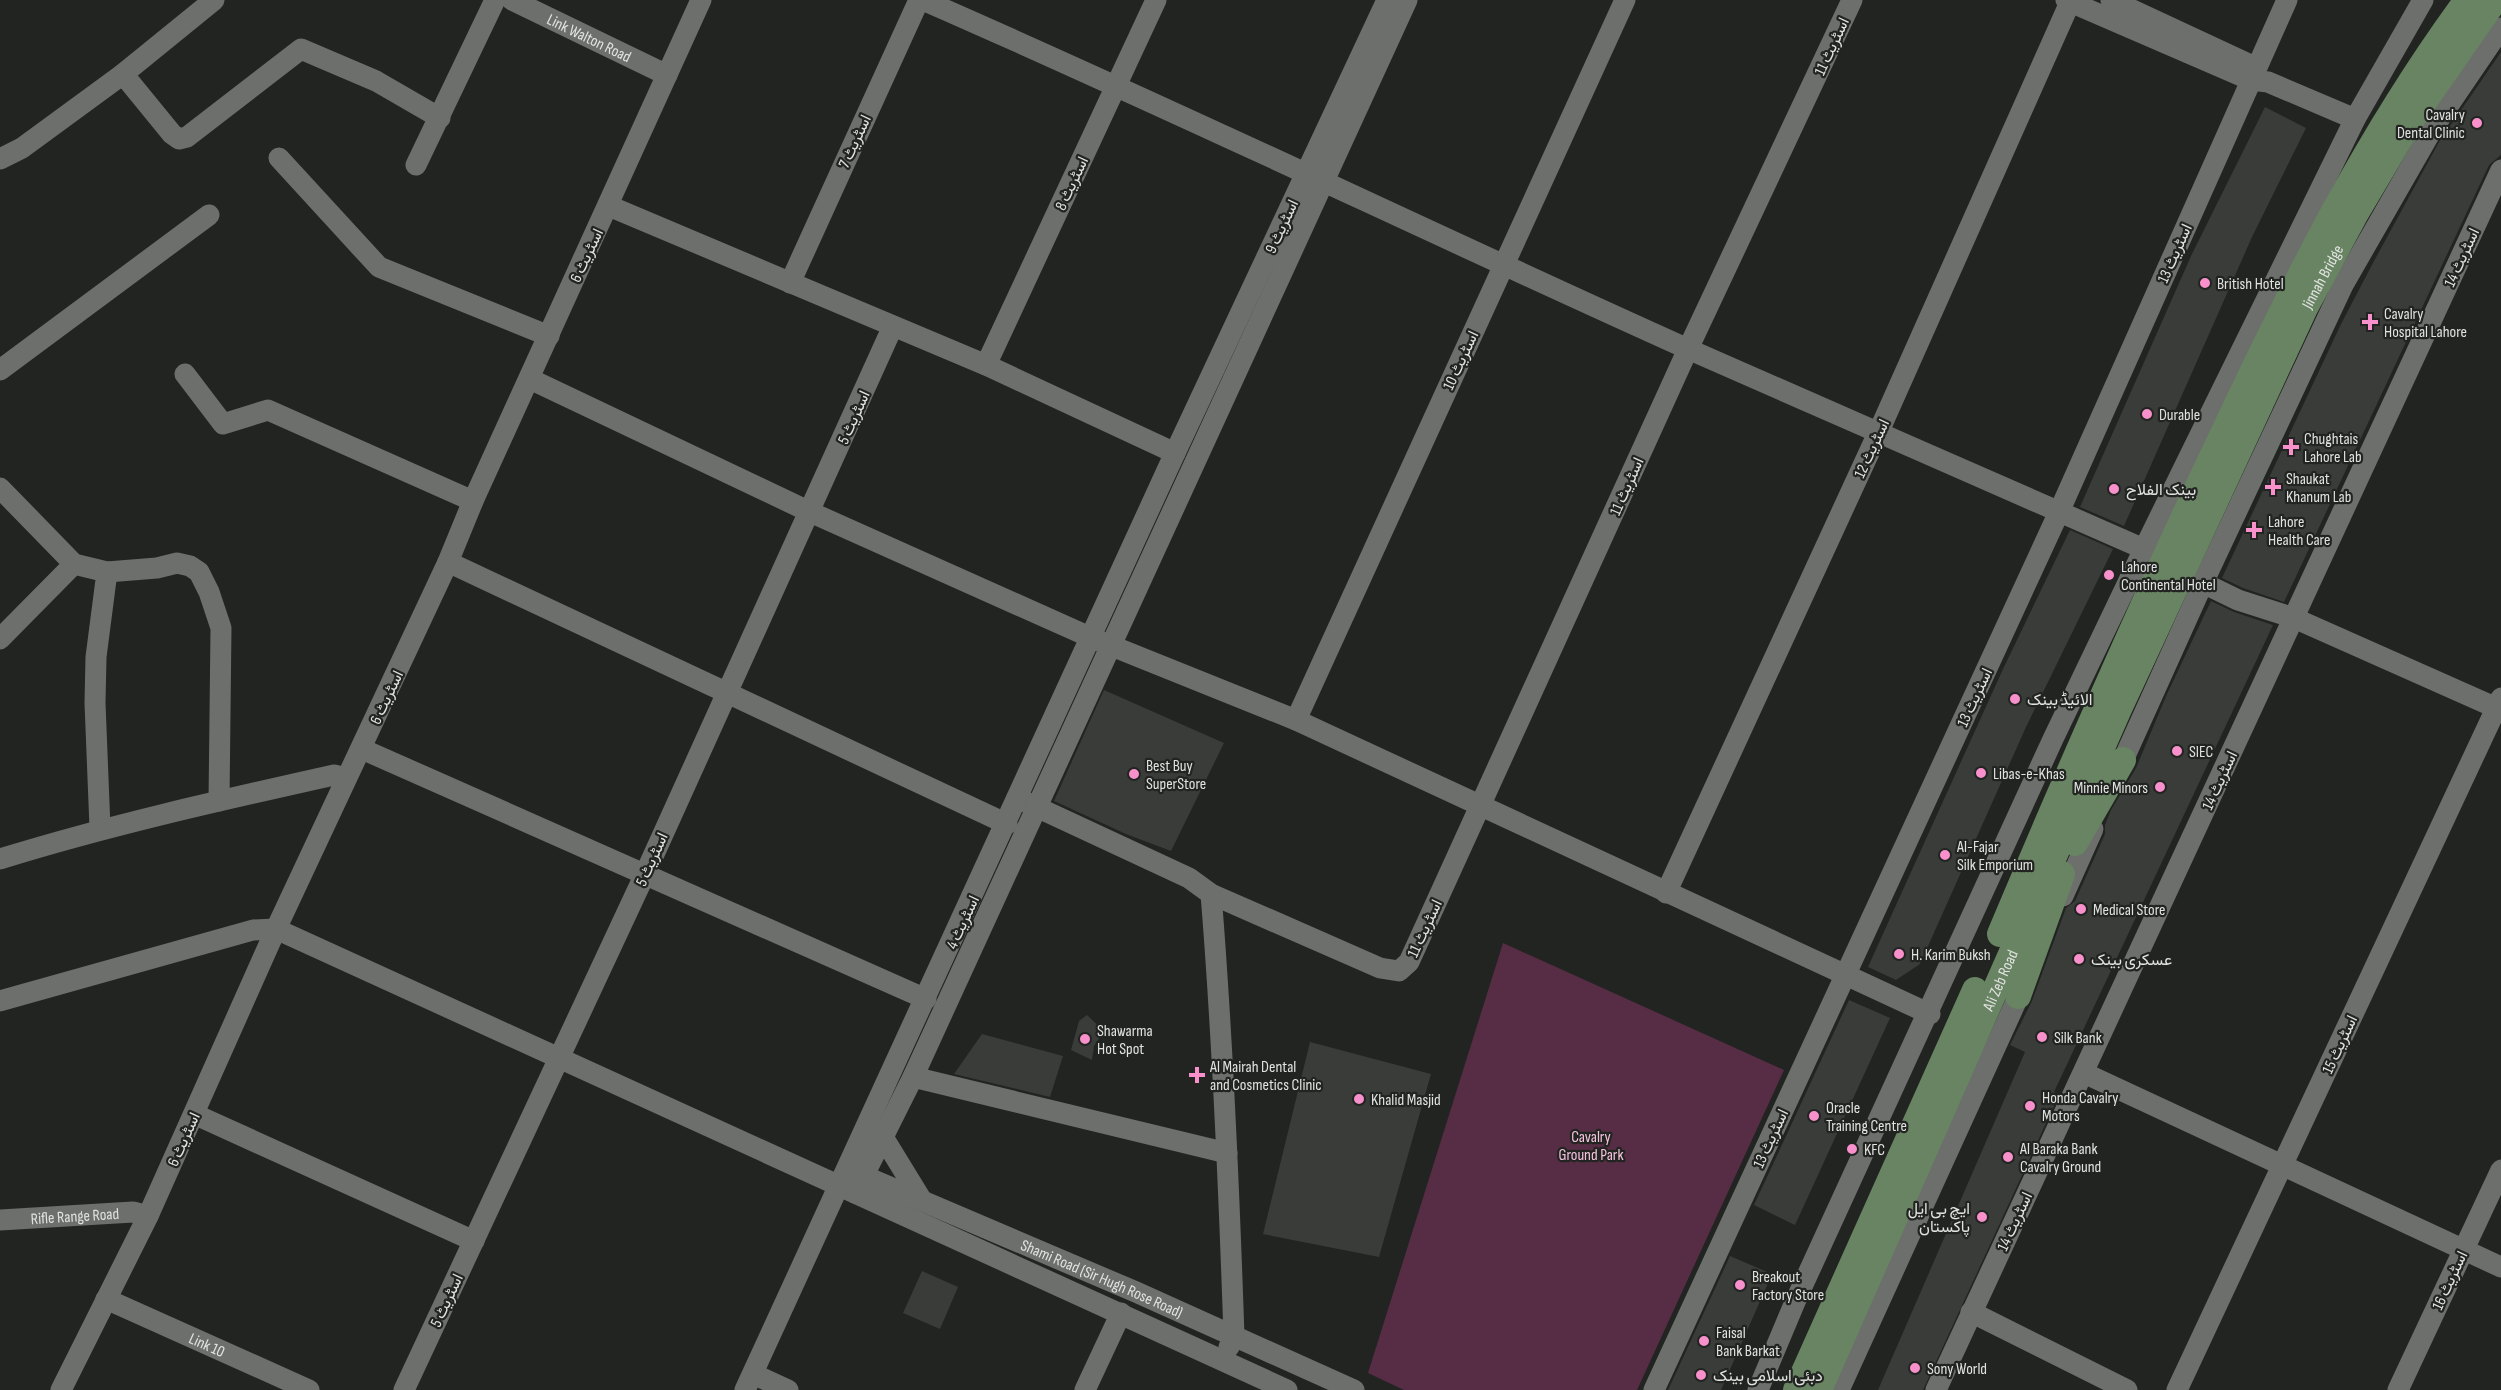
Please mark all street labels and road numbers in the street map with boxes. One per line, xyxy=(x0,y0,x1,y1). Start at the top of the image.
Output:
street label: Link Walton Road xyxy=(544,10,634,67)
street label: اسٹریٹ 11 xyxy=(1811,15,1854,79)
street label: اسٹریٹ 7 xyxy=(835,112,876,171)
street label: اسٹریٹ 8 xyxy=(1052,154,1093,214)
street label: اسٹریٹ 9 xyxy=(1262,197,1303,257)
street label: اسٹریٹ 13 xyxy=(2154,221,2197,286)
street label: اسٹریٹ 14 xyxy=(2441,225,2484,290)
street label: اسٹریٹ 6 xyxy=(567,226,608,286)
street label: Jinnah Bridge xyxy=(2298,242,2348,313)
street label: اسٹریٹ 10 xyxy=(1439,328,1483,393)
street label: اسٹریٹ 5 xyxy=(834,388,875,447)
street label: اسٹریٹ 12 xyxy=(1851,416,1894,481)
street label: اسٹریٹ 11 xyxy=(1606,455,1649,519)
street label: اسٹریٹ 13 xyxy=(1954,665,1997,730)
street label: اسٹریٹ 6 xyxy=(367,668,408,728)
street label: اسٹریٹ 14 xyxy=(2199,748,2242,813)
street label: اسٹریٹ 5 xyxy=(632,830,673,889)
street label: اسٹریٹ 4 xyxy=(943,893,984,952)
street label: اسٹریٹ 11 xyxy=(1404,897,1447,961)
street label: Ali Zeb Road xyxy=(1979,947,2023,1015)
street label: اسٹریٹ 15 xyxy=(2319,1012,2362,1077)
street label: اسٹریٹ 13 xyxy=(1750,1106,1793,1171)
street label: اسٹریٹ 6 xyxy=(164,1110,205,1170)
street label: اسٹریٹ 14 xyxy=(1994,1189,2037,1254)
street label: Rifle Range Road xyxy=(30,1205,120,1229)
street label: Shami Road (Sir Hugh Rose Road) xyxy=(1018,1236,1186,1323)
street label: اسٹریٹ 16 xyxy=(2428,1248,2472,1313)
street label: اسٹریٹ 5 xyxy=(427,1271,468,1330)
street label: Link 10 xyxy=(186,1329,228,1362)

